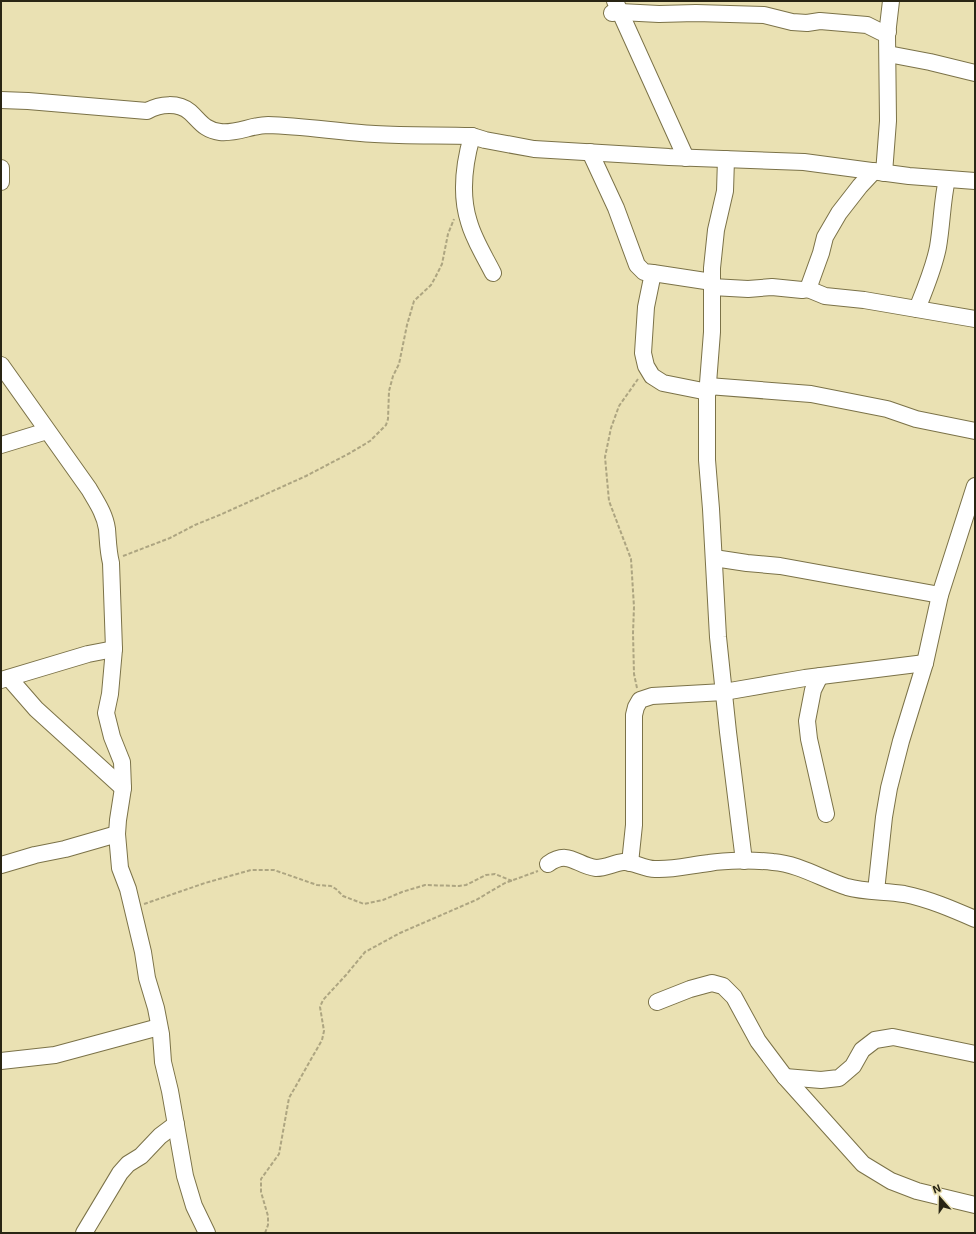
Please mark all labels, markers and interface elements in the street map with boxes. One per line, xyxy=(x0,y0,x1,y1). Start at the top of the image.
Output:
north arrow xyxy=(920,1178,960,1218)
text: N xyxy=(930,1181,942,1196)

